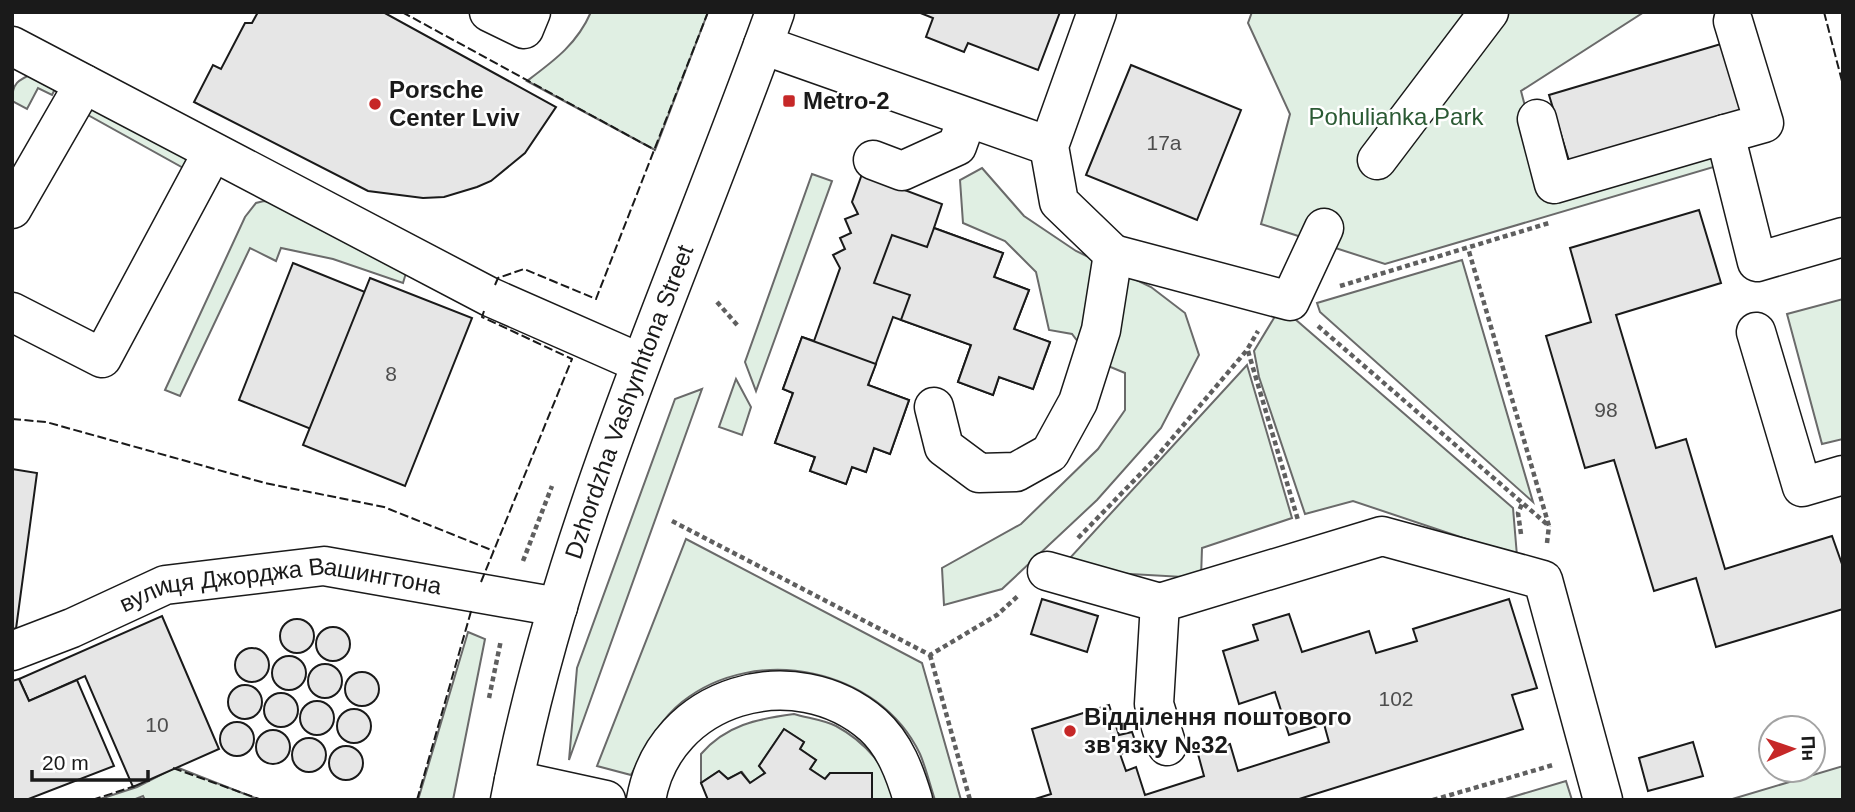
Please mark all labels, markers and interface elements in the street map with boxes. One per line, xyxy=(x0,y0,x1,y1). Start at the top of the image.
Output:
place label: Porsche Center Lviv xyxy=(389,76,520,131)
place label: Metro-2 xyxy=(803,87,890,114)
marker: Metro-2 xyxy=(781,93,797,109)
marker: Porsche Center Lviv xyxy=(367,96,383,112)
park label: Pohulianka Park xyxy=(1309,103,1484,130)
house number: 17а xyxy=(1146,131,1182,154)
street label: Dzhordzha Vashynhtona Street xyxy=(559,241,698,562)
house number: 8 xyxy=(385,362,397,385)
house number: 98 xyxy=(1594,398,1618,421)
street label: вулиця Джорджа Вашингтона xyxy=(115,552,444,617)
house number: 102 xyxy=(1378,687,1414,710)
place label: Відділення поштового зв'язку №32 xyxy=(1084,703,1352,758)
house number: 10 xyxy=(145,713,169,736)
north arrow xyxy=(1757,714,1827,784)
marker: Відділення поштового зв'язку №32 xyxy=(1062,723,1078,739)
text: Пн xyxy=(1798,735,1819,761)
scale bar xyxy=(32,738,147,782)
text: 20 m xyxy=(42,751,89,774)

